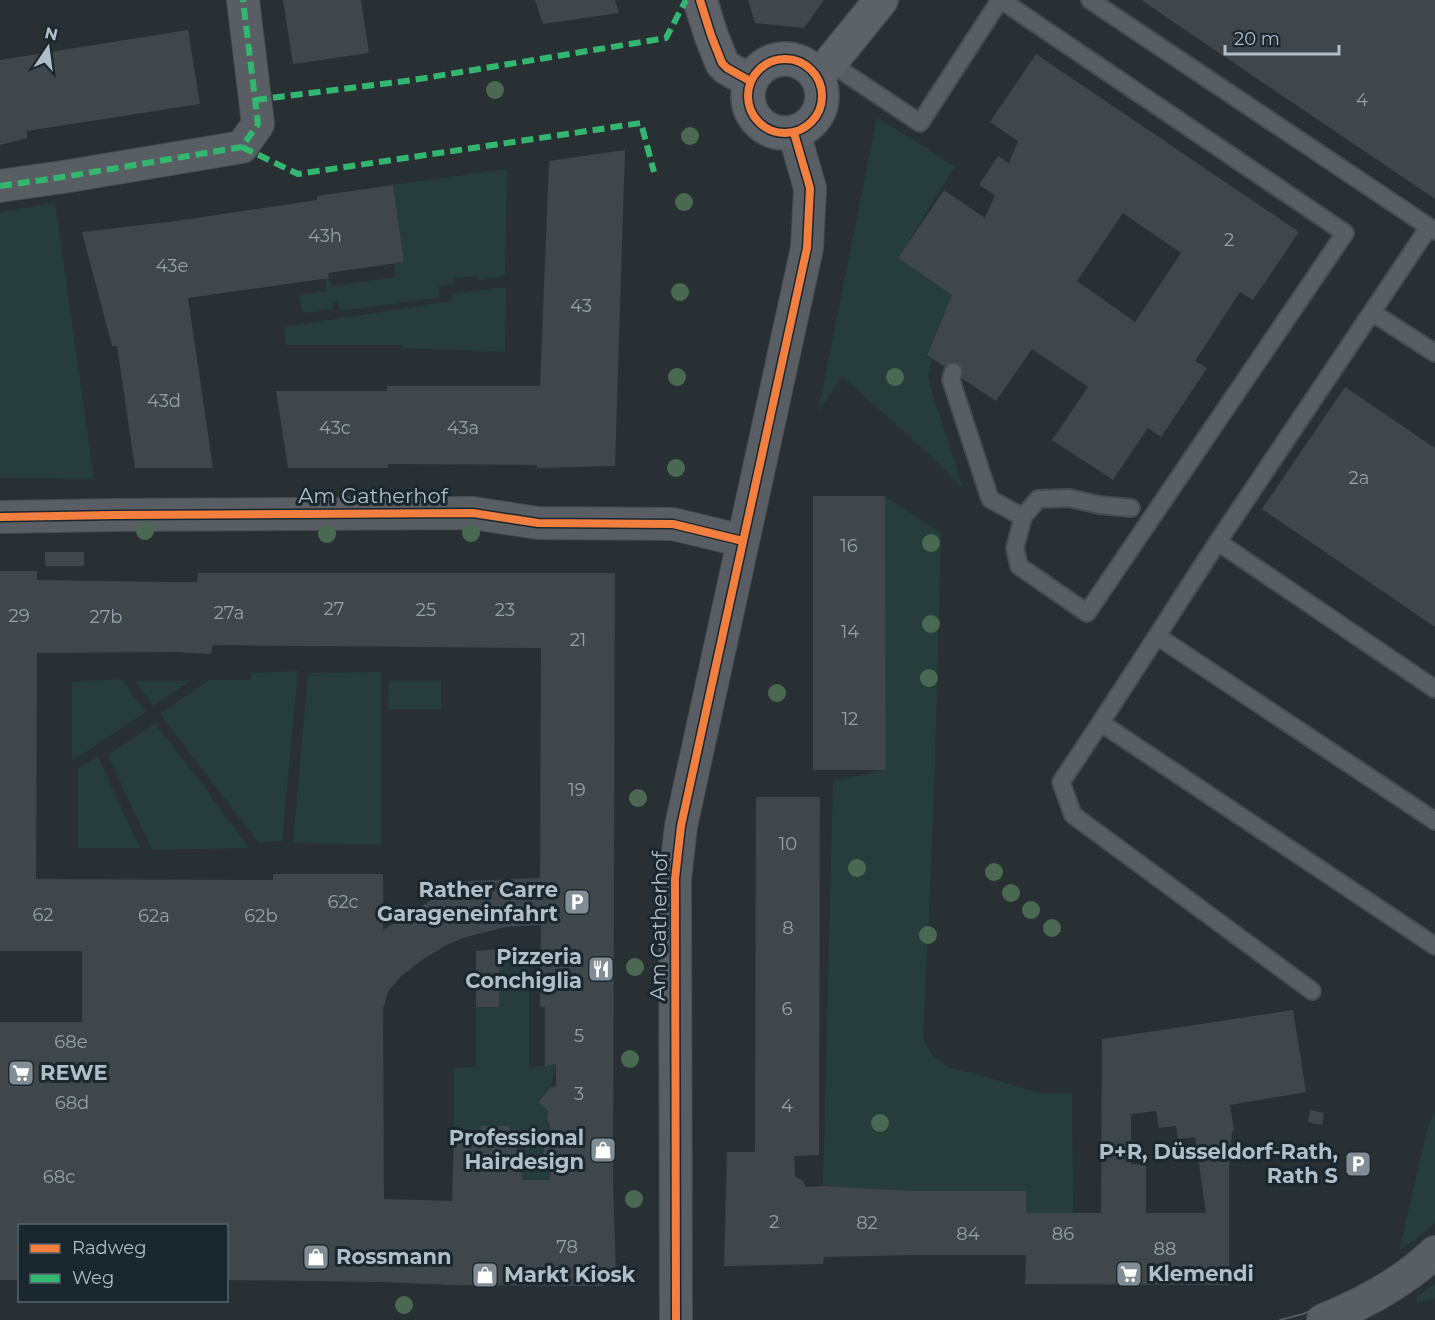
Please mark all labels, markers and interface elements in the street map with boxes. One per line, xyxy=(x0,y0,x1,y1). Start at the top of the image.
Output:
north arrow xyxy=(18,18,78,78)
scale bar xyxy=(1225,18,1339,56)
text: N xyxy=(43,23,60,45)
text: 20 m xyxy=(1234,28,1280,50)
house number: 4 xyxy=(1356,89,1368,111)
house number: 43h xyxy=(308,225,342,247)
house number: 2 xyxy=(1224,229,1234,251)
house number: 43e xyxy=(156,255,188,277)
house number: 43 xyxy=(570,295,592,317)
house number: 43d xyxy=(147,390,181,412)
house number: 43c xyxy=(319,417,351,439)
house number: 43a xyxy=(447,417,479,439)
house number: 2a xyxy=(1349,467,1369,489)
street label: Am Gatherhof xyxy=(298,483,449,508)
house number: 16 xyxy=(840,535,858,557)
house number: 27 xyxy=(324,598,344,620)
house number: 25 xyxy=(416,599,436,621)
house number: 23 xyxy=(495,599,515,621)
house number: 27a xyxy=(214,602,244,624)
house number: 29 xyxy=(8,605,30,627)
house number: 27b xyxy=(90,606,123,628)
house number: 14 xyxy=(841,621,859,643)
house number: 21 xyxy=(570,629,586,651)
house number: 12 xyxy=(842,708,858,730)
house number: 19 xyxy=(568,779,586,801)
house number: 10 xyxy=(779,833,797,855)
street label: Am Gatherhof xyxy=(645,850,672,1001)
place label: Rather Carre Garageneinfahrt xyxy=(377,877,558,926)
parking icon: Rather Carre Garageneinfahrt xyxy=(562,887,592,917)
house number: 62c xyxy=(327,891,359,913)
house number: 62 xyxy=(32,904,54,926)
house number: 62a xyxy=(138,905,170,927)
house number: 62b xyxy=(244,905,278,927)
house number: 8 xyxy=(782,917,794,939)
place label: Pizzeria Conchiglia xyxy=(465,944,582,993)
restaurant icon: Pizzeria Conchiglia xyxy=(586,954,616,984)
house number: 6 xyxy=(782,998,793,1020)
house number: 5 xyxy=(574,1025,584,1047)
house number: 68e xyxy=(54,1031,88,1053)
supermarket icon: REWE xyxy=(6,1058,36,1088)
place label: REWE xyxy=(40,1060,108,1085)
house number: 3 xyxy=(574,1083,584,1105)
house number: 68d xyxy=(55,1092,89,1114)
house number: 4 xyxy=(781,1095,793,1117)
place label: Professional Hairdesign xyxy=(449,1125,584,1174)
shop icon: Professional Hairdesign xyxy=(588,1135,618,1165)
place label: P+R, Düsseldorf-Rath, Rath S xyxy=(1099,1139,1338,1188)
parking icon: P+R, Düsseldorf-Rath, Rath S xyxy=(1343,1149,1373,1179)
house number: 68c xyxy=(43,1166,75,1188)
house number: 2 xyxy=(769,1211,779,1233)
house number: 82 xyxy=(856,1212,878,1234)
house number: 84 xyxy=(956,1223,980,1245)
house number: 86 xyxy=(1052,1223,1074,1245)
legend xyxy=(18,1224,228,1302)
house number: 78 xyxy=(556,1236,578,1258)
text: Radweg xyxy=(72,1237,147,1259)
house number: 88 xyxy=(1154,1238,1176,1260)
shop icon: Rossmann xyxy=(301,1242,331,1272)
place label: Rossmann xyxy=(336,1244,452,1269)
supermarket icon: Klemendi xyxy=(1114,1259,1144,1289)
shop icon: Markt Kiosk xyxy=(470,1260,500,1290)
place label: Klemendi xyxy=(1148,1261,1254,1286)
place label: Markt Kiosk xyxy=(504,1262,636,1287)
text: Weg xyxy=(72,1267,114,1289)

